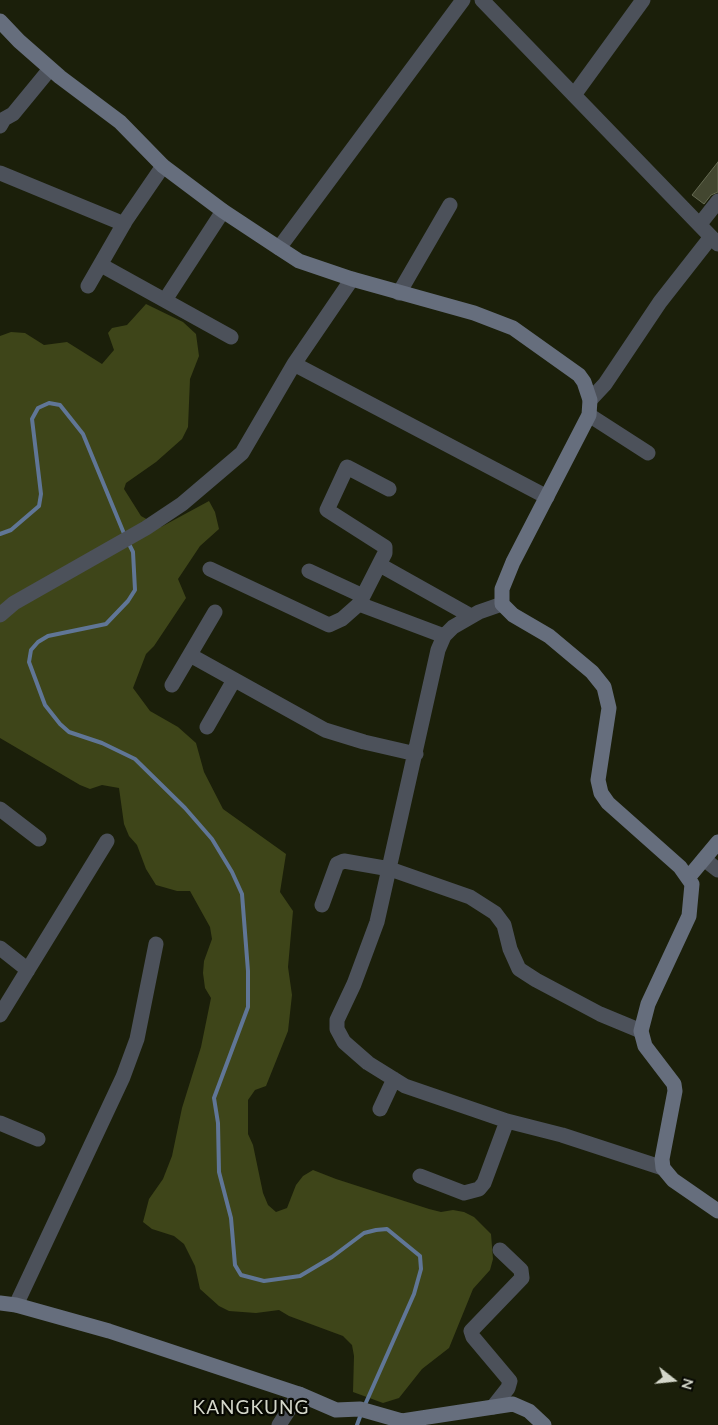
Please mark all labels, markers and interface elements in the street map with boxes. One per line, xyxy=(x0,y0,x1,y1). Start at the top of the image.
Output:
north arrow xyxy=(648,1355,698,1405)
text: N xyxy=(678,1377,698,1392)
district label: KANGKUNG xyxy=(192,1397,310,1419)

